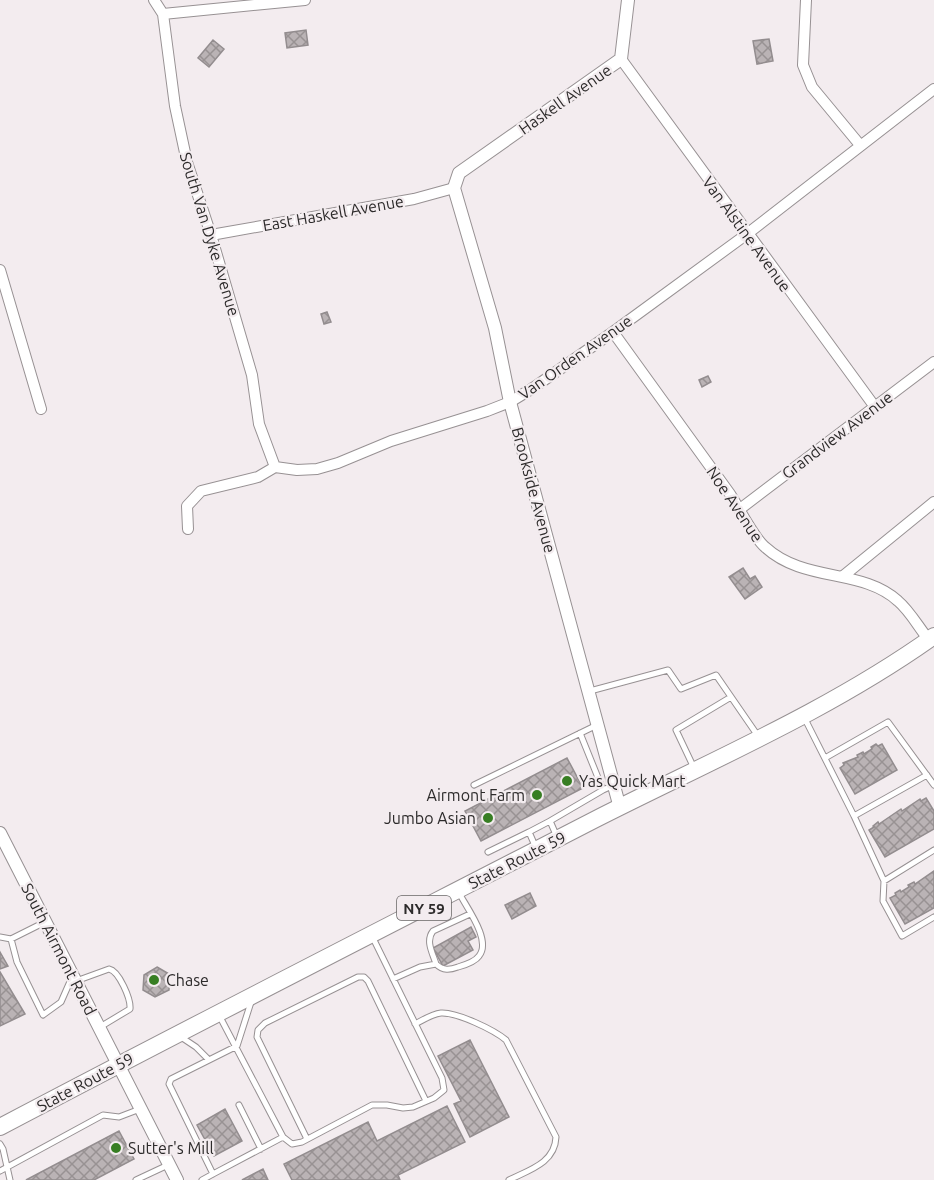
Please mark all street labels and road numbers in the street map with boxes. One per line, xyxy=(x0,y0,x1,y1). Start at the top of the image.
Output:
street label: Haskell Avenue xyxy=(515,60,615,138)
street label: South Van Dyke Avenue xyxy=(177,150,243,318)
street label: Van Alstine Avenue xyxy=(699,173,795,295)
street label: East Haskell Avenue xyxy=(261,192,405,234)
street label: Van Orden Avenue xyxy=(515,311,635,403)
street label: Grandview Avenue xyxy=(778,388,896,482)
street label: Brookside Avenue xyxy=(509,425,559,555)
street label: Noe Avenue xyxy=(703,463,767,545)
street label: State Route 59 xyxy=(465,828,569,892)
street label: South Airmont Road xyxy=(18,880,100,1018)
road number: NY 59 xyxy=(397,896,451,920)
street label: State Route 59 xyxy=(34,1049,136,1115)

